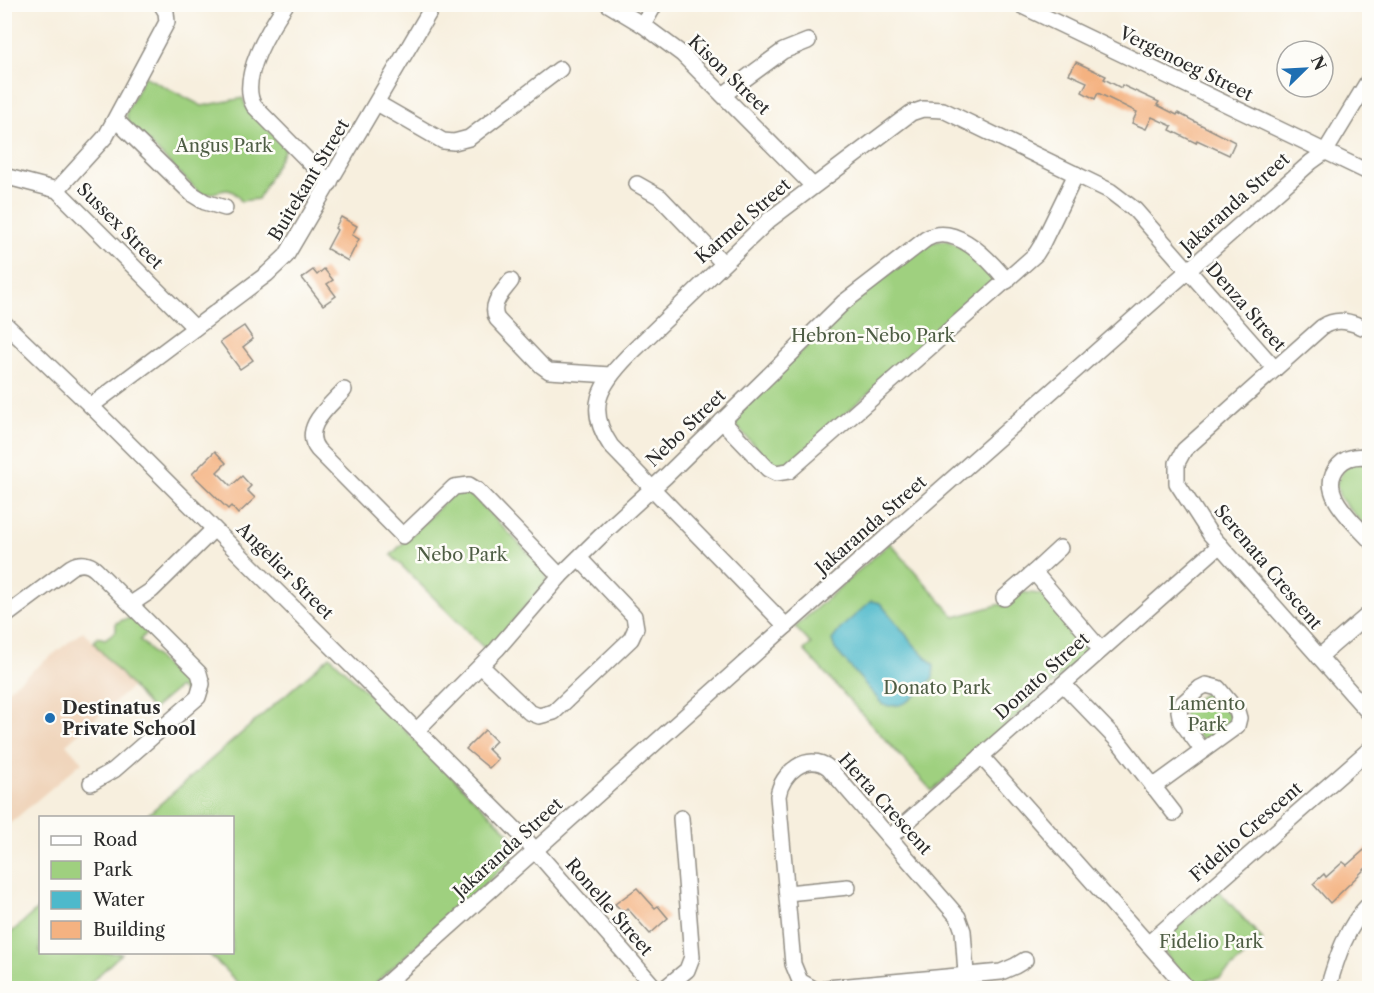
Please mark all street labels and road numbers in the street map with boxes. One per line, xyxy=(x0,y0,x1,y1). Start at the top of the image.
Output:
street label: Vergenoeg Street xyxy=(1115,22,1257,106)
street label: Kison Street xyxy=(683,30,775,120)
street label: Buitekant Street xyxy=(264,114,354,245)
street label: Jakaranda Street xyxy=(1174,148,1295,260)
street label: Karmel Street xyxy=(691,173,796,268)
street label: Sussex Street xyxy=(72,178,168,274)
street label: Denza Street xyxy=(1202,258,1291,356)
street label: Nebo Street xyxy=(642,384,731,471)
street label: Jakaranda Street xyxy=(809,471,931,581)
street label: Serenata Crescent xyxy=(1210,500,1327,634)
street label: Angelier Street xyxy=(231,517,338,624)
street label: Donato Street xyxy=(990,627,1094,724)
street label: Herta Crescent xyxy=(834,749,937,860)
street label: Fidelio Crescent xyxy=(1186,777,1307,887)
street label: Jakaranda Street xyxy=(447,793,568,905)
street label: Ronelle Street xyxy=(561,854,658,961)

